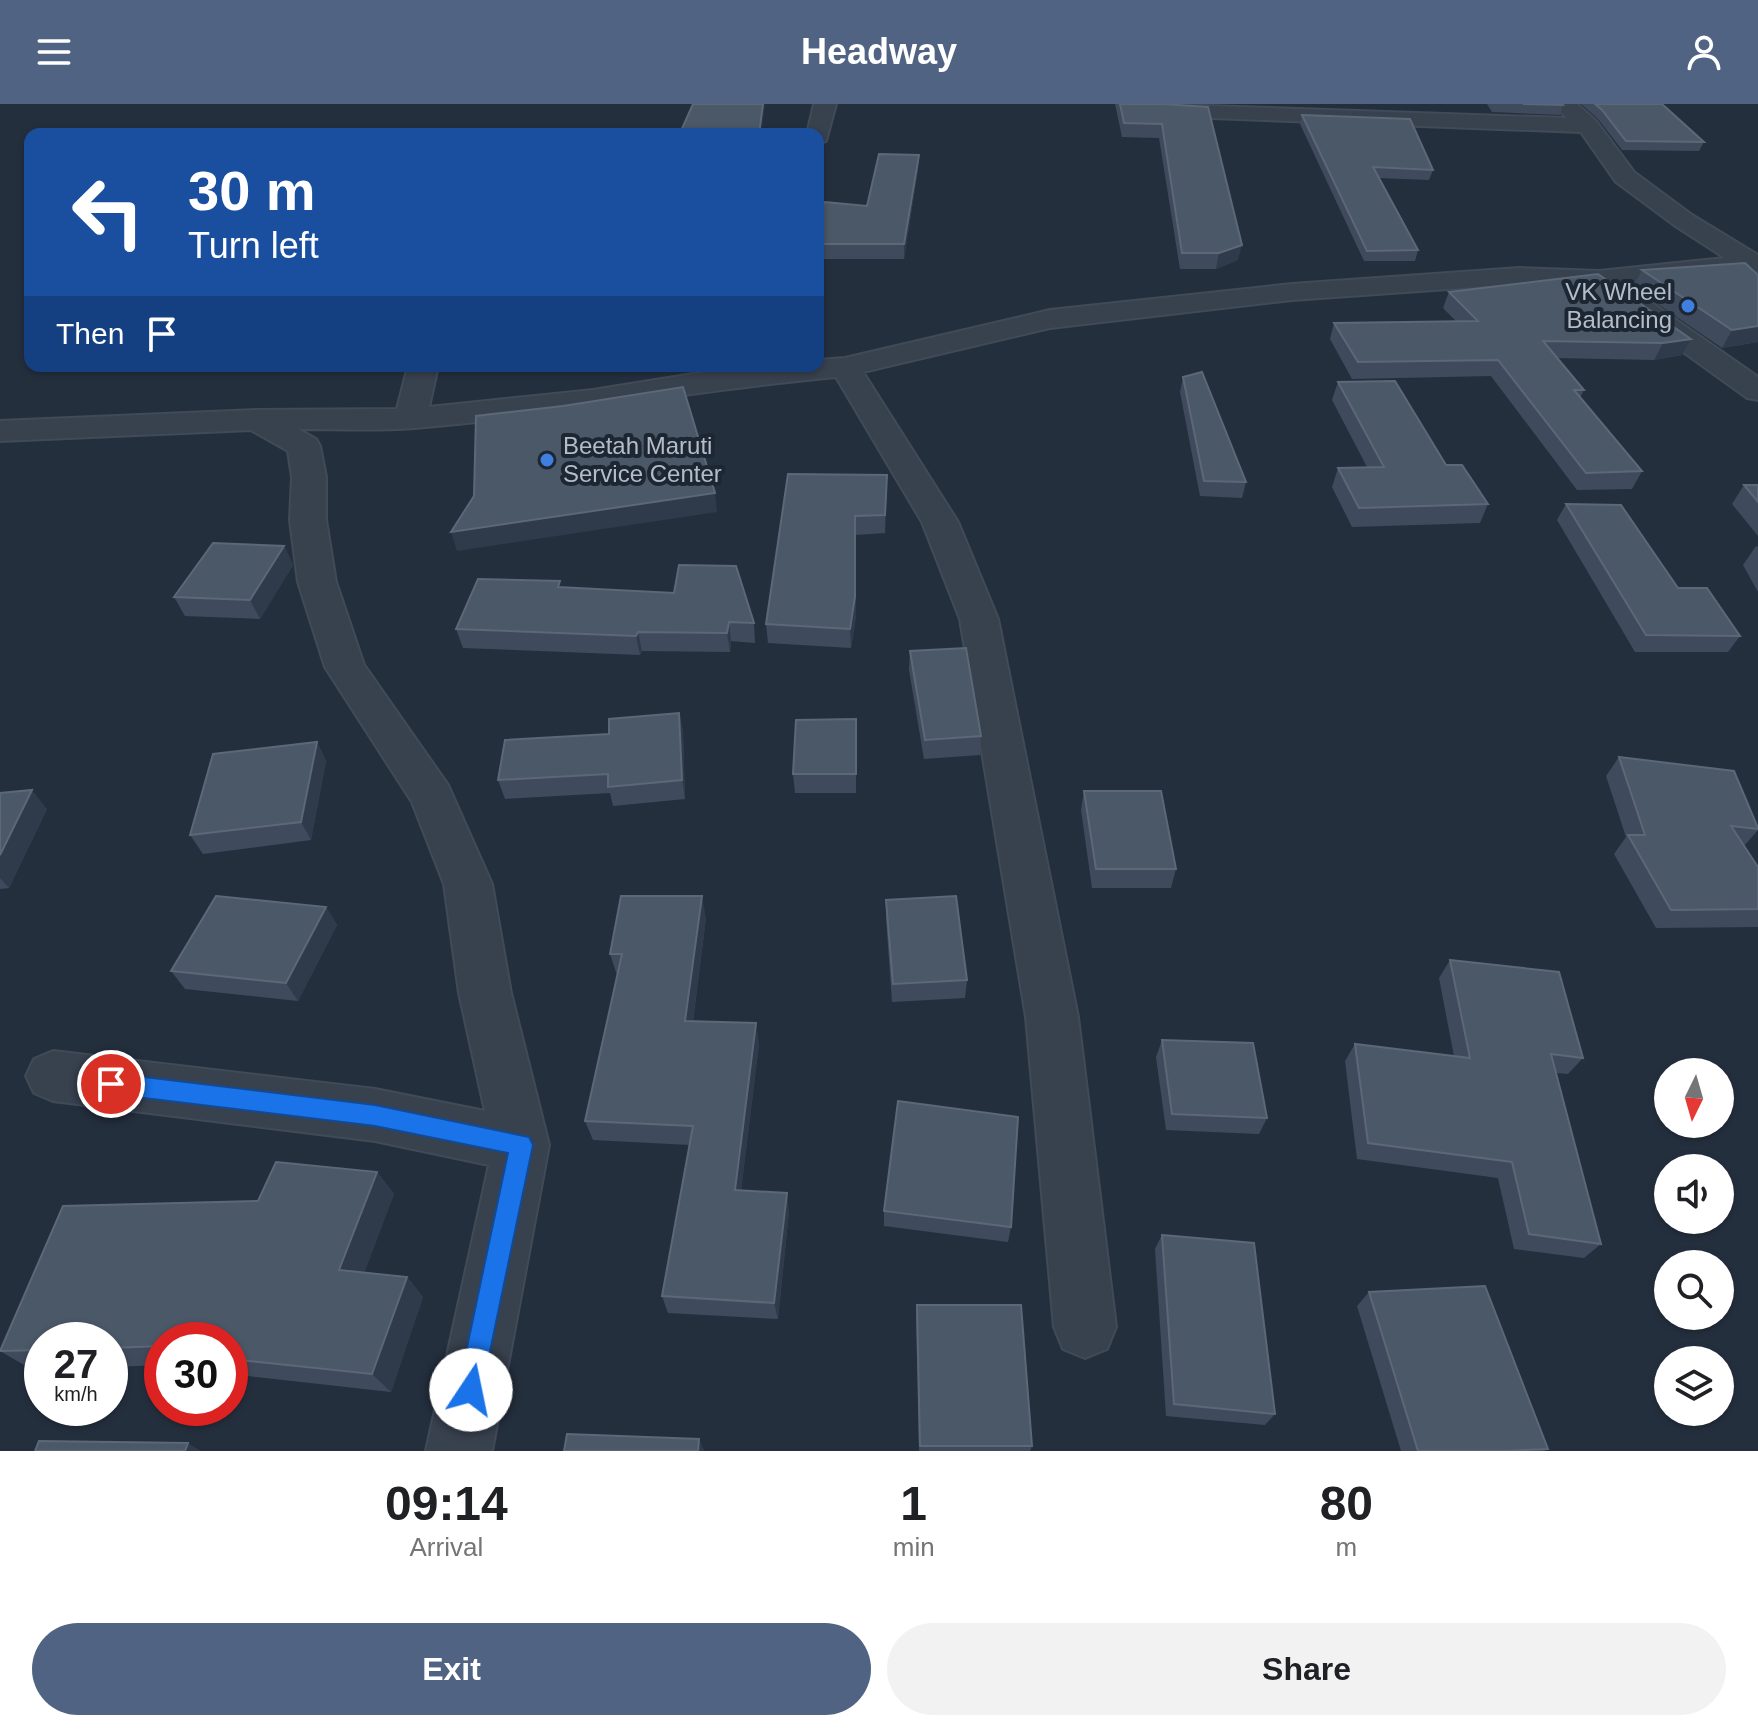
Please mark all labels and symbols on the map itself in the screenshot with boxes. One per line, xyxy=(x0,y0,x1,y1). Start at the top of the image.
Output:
place label: VK Wheel Balancing xyxy=(1565,278,1672,333)
marker: VK Wheel Balancing xyxy=(1679,297,1697,315)
place label: Beetah Maruti Service Center xyxy=(563,432,722,487)
marker: Beetah Maruti Service Center xyxy=(538,451,556,469)
pin xyxy=(77,1050,145,1118)
north arrow xyxy=(1654,1058,1734,1138)
speed limit sign: 30 xyxy=(144,1322,248,1426)
position arrow xyxy=(429,1348,513,1432)

